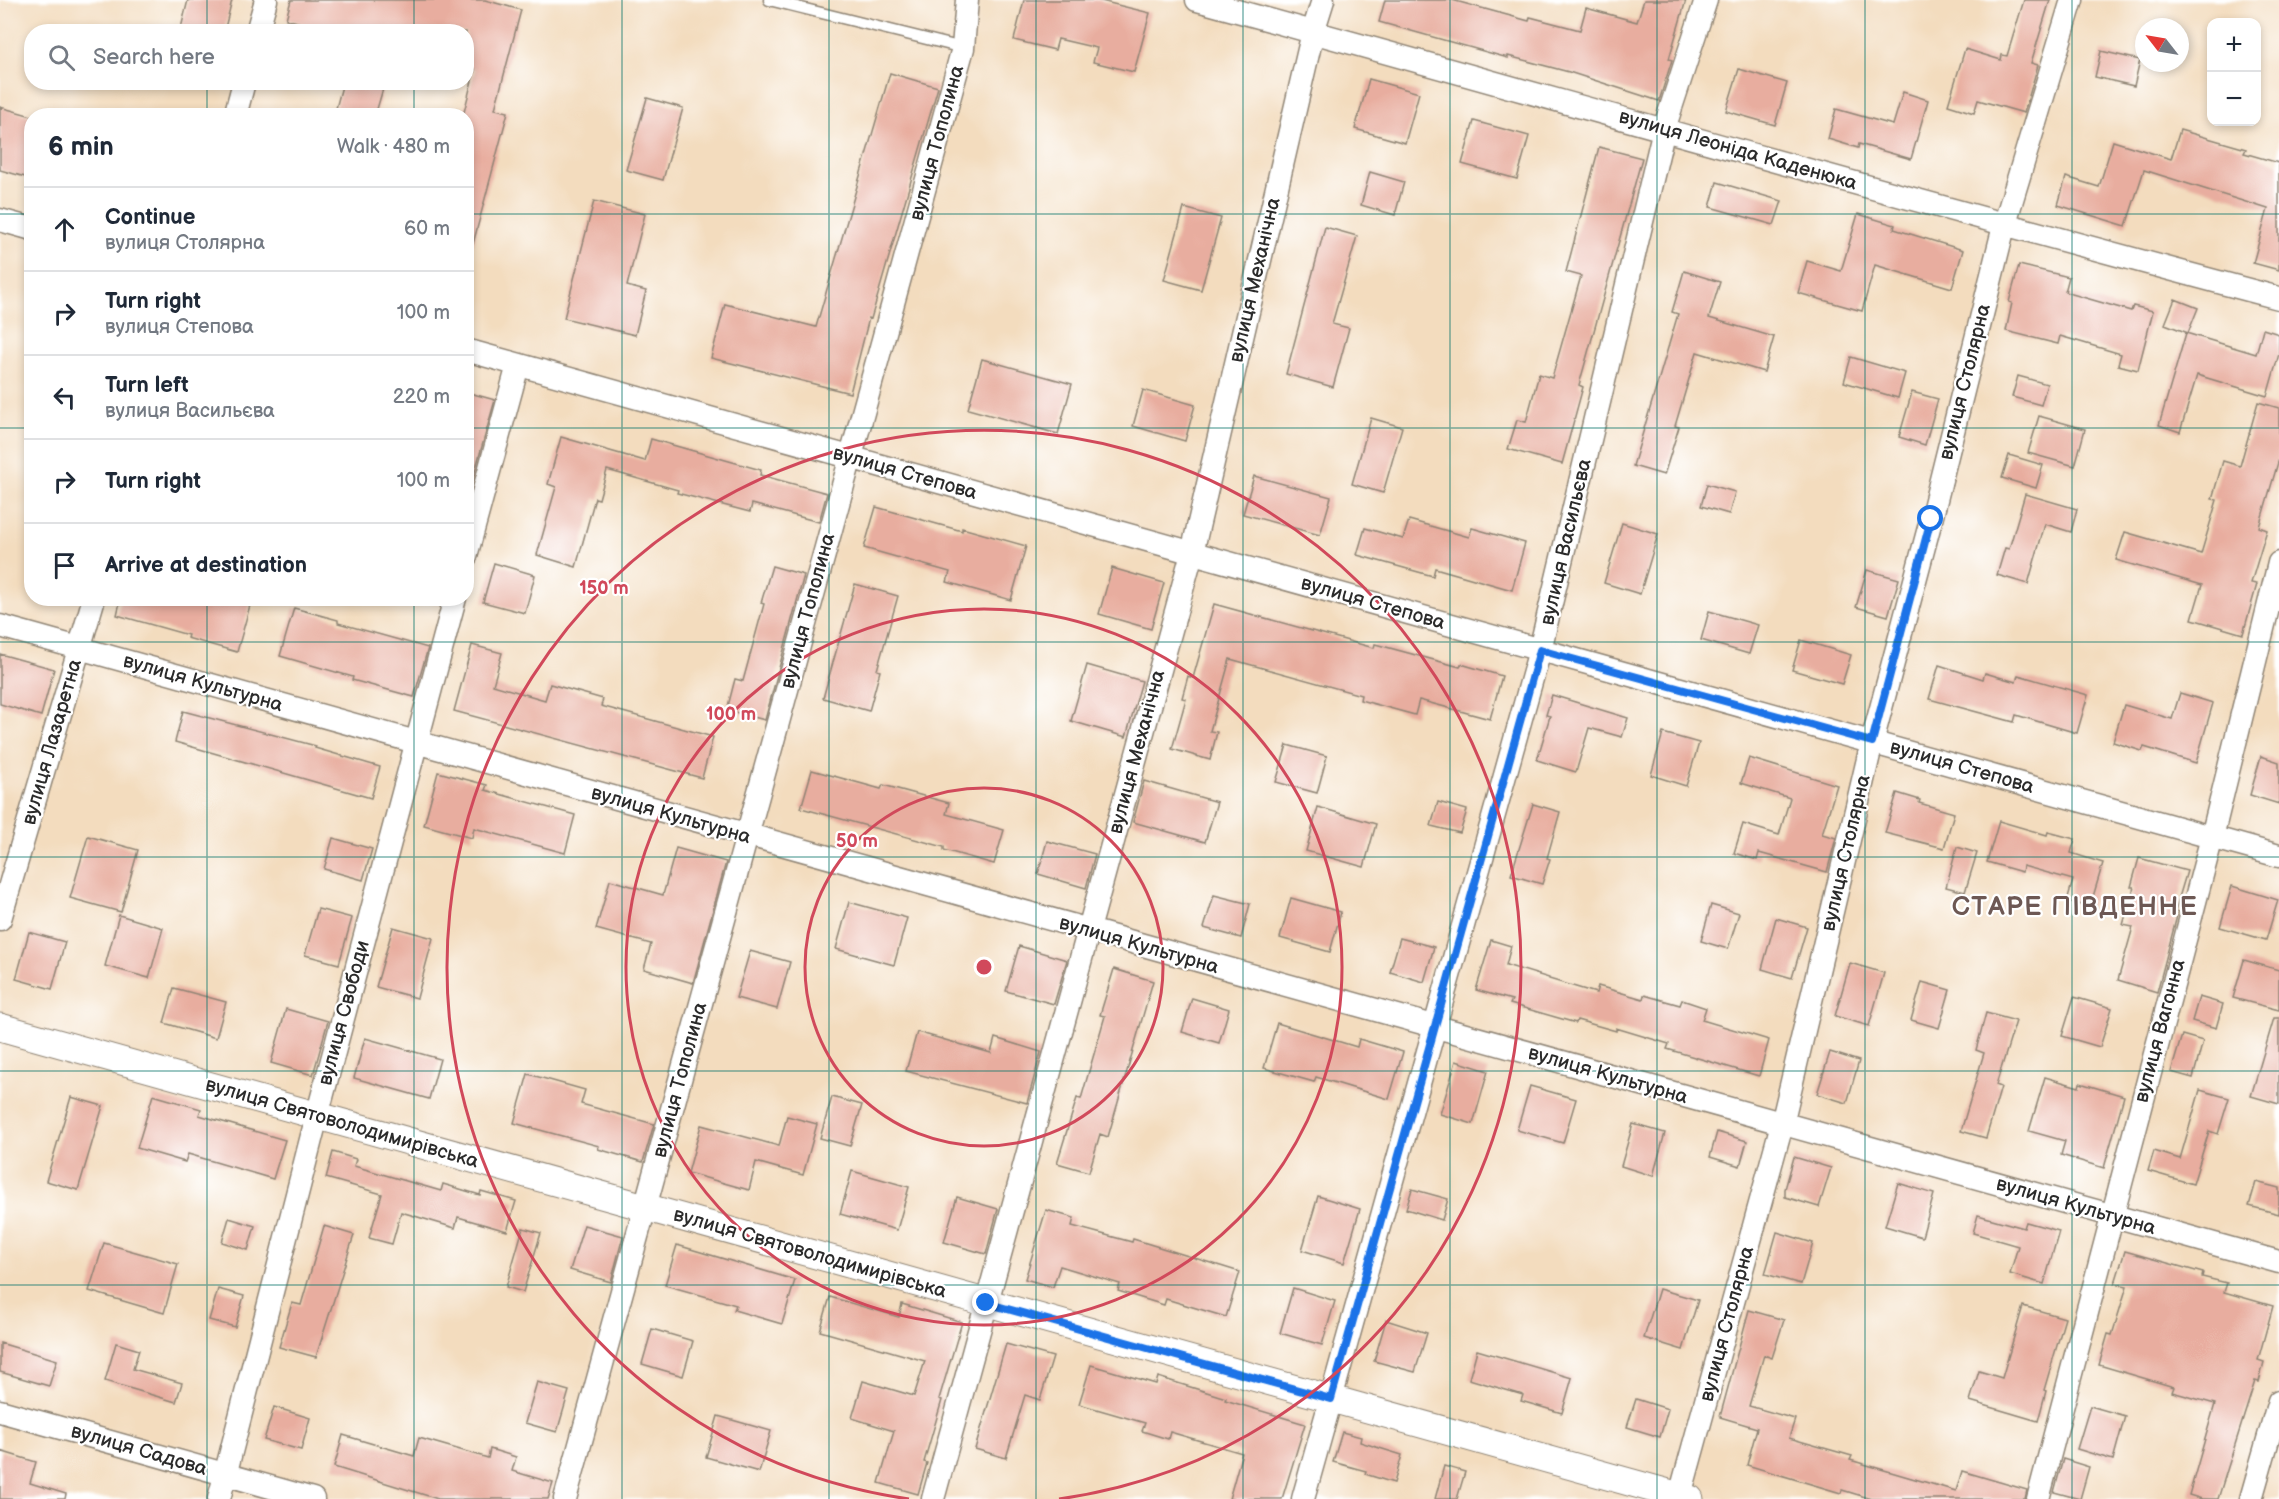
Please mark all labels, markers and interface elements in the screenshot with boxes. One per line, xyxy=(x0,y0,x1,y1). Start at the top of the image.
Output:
north arrow xyxy=(2135,18,2189,72)
map controls xyxy=(2207,18,2261,126)
button: + xyxy=(2207,18,2261,72)
search box xyxy=(24,24,474,90)
icon: search xyxy=(45,41,78,74)
text: Search here xyxy=(93,44,215,71)
street label: вулиця Тополина xyxy=(905,62,969,223)
button: − xyxy=(2207,72,2261,126)
street label: вулиця Леоніда Каденюка xyxy=(1616,104,1860,196)
text: 6 min xyxy=(48,132,114,163)
text: Walk · 480 m xyxy=(337,135,450,159)
street label: вулиця Механічна xyxy=(1224,195,1286,365)
text: Continue xyxy=(105,204,195,231)
icon: ahead xyxy=(48,213,81,246)
text: 60 m xyxy=(404,217,450,241)
text: вулиця Столярна xyxy=(105,231,265,255)
text: Turn right xyxy=(105,288,201,315)
icon: right xyxy=(48,297,81,330)
text: 100 m xyxy=(397,301,450,325)
street label: вулиця Столярна xyxy=(1934,301,1996,463)
text: вулиця Степова xyxy=(105,315,254,339)
text: Turn left xyxy=(105,372,189,399)
icon: left xyxy=(48,381,81,414)
text: 220 m xyxy=(393,385,450,409)
text: вулиця Васильєва xyxy=(105,399,275,423)
street label: вулиця Степова xyxy=(830,441,980,505)
street label: вулиця Васильєва xyxy=(1535,456,1597,627)
icon: right xyxy=(48,465,81,498)
text: Turn right xyxy=(105,468,201,495)
text: 100 m xyxy=(397,469,450,493)
route start xyxy=(1917,505,1943,531)
street label: вулиця Тополина xyxy=(776,530,840,691)
icon: arrive xyxy=(48,549,81,582)
text: Arrive at destination xyxy=(105,552,307,579)
street label: вулиця Степова xyxy=(1298,571,1448,635)
text: 150 m xyxy=(579,578,629,599)
street label: вулиця Культурна xyxy=(120,649,286,717)
street label: вулиця Лазаретна xyxy=(17,656,87,828)
street label: вулиця Механічна xyxy=(1104,667,1170,837)
text: 100 m xyxy=(706,704,756,725)
street label: вулиця Степова xyxy=(1887,735,2037,799)
street label: вулиця Столярна xyxy=(1816,772,1876,934)
street label: вулиця Культурна xyxy=(588,781,754,849)
text: 50 m xyxy=(836,831,878,852)
district label: СТАРЕ ПІВДЕННЕ xyxy=(1952,892,2198,923)
street label: вулиця Культурна xyxy=(1056,911,1222,979)
street label: вулиця Свободи xyxy=(313,938,375,1088)
centre of rings xyxy=(974,957,994,977)
street label: вулиця Вагонна xyxy=(2129,957,2191,1105)
street label: вулиця Тополина xyxy=(648,999,712,1160)
street label: вулиця Культурна xyxy=(1525,1041,1691,1109)
street label: вулиця Святоволодимирівська xyxy=(203,1072,482,1174)
street label: вулиця Культурна xyxy=(1993,1172,2159,1240)
street label: вулиця Святоволодимирівська xyxy=(671,1202,950,1304)
street label: вулиця Столярна xyxy=(1695,1243,1759,1404)
route end xyxy=(972,1289,998,1315)
street label: вулиця Садова xyxy=(68,1419,210,1481)

